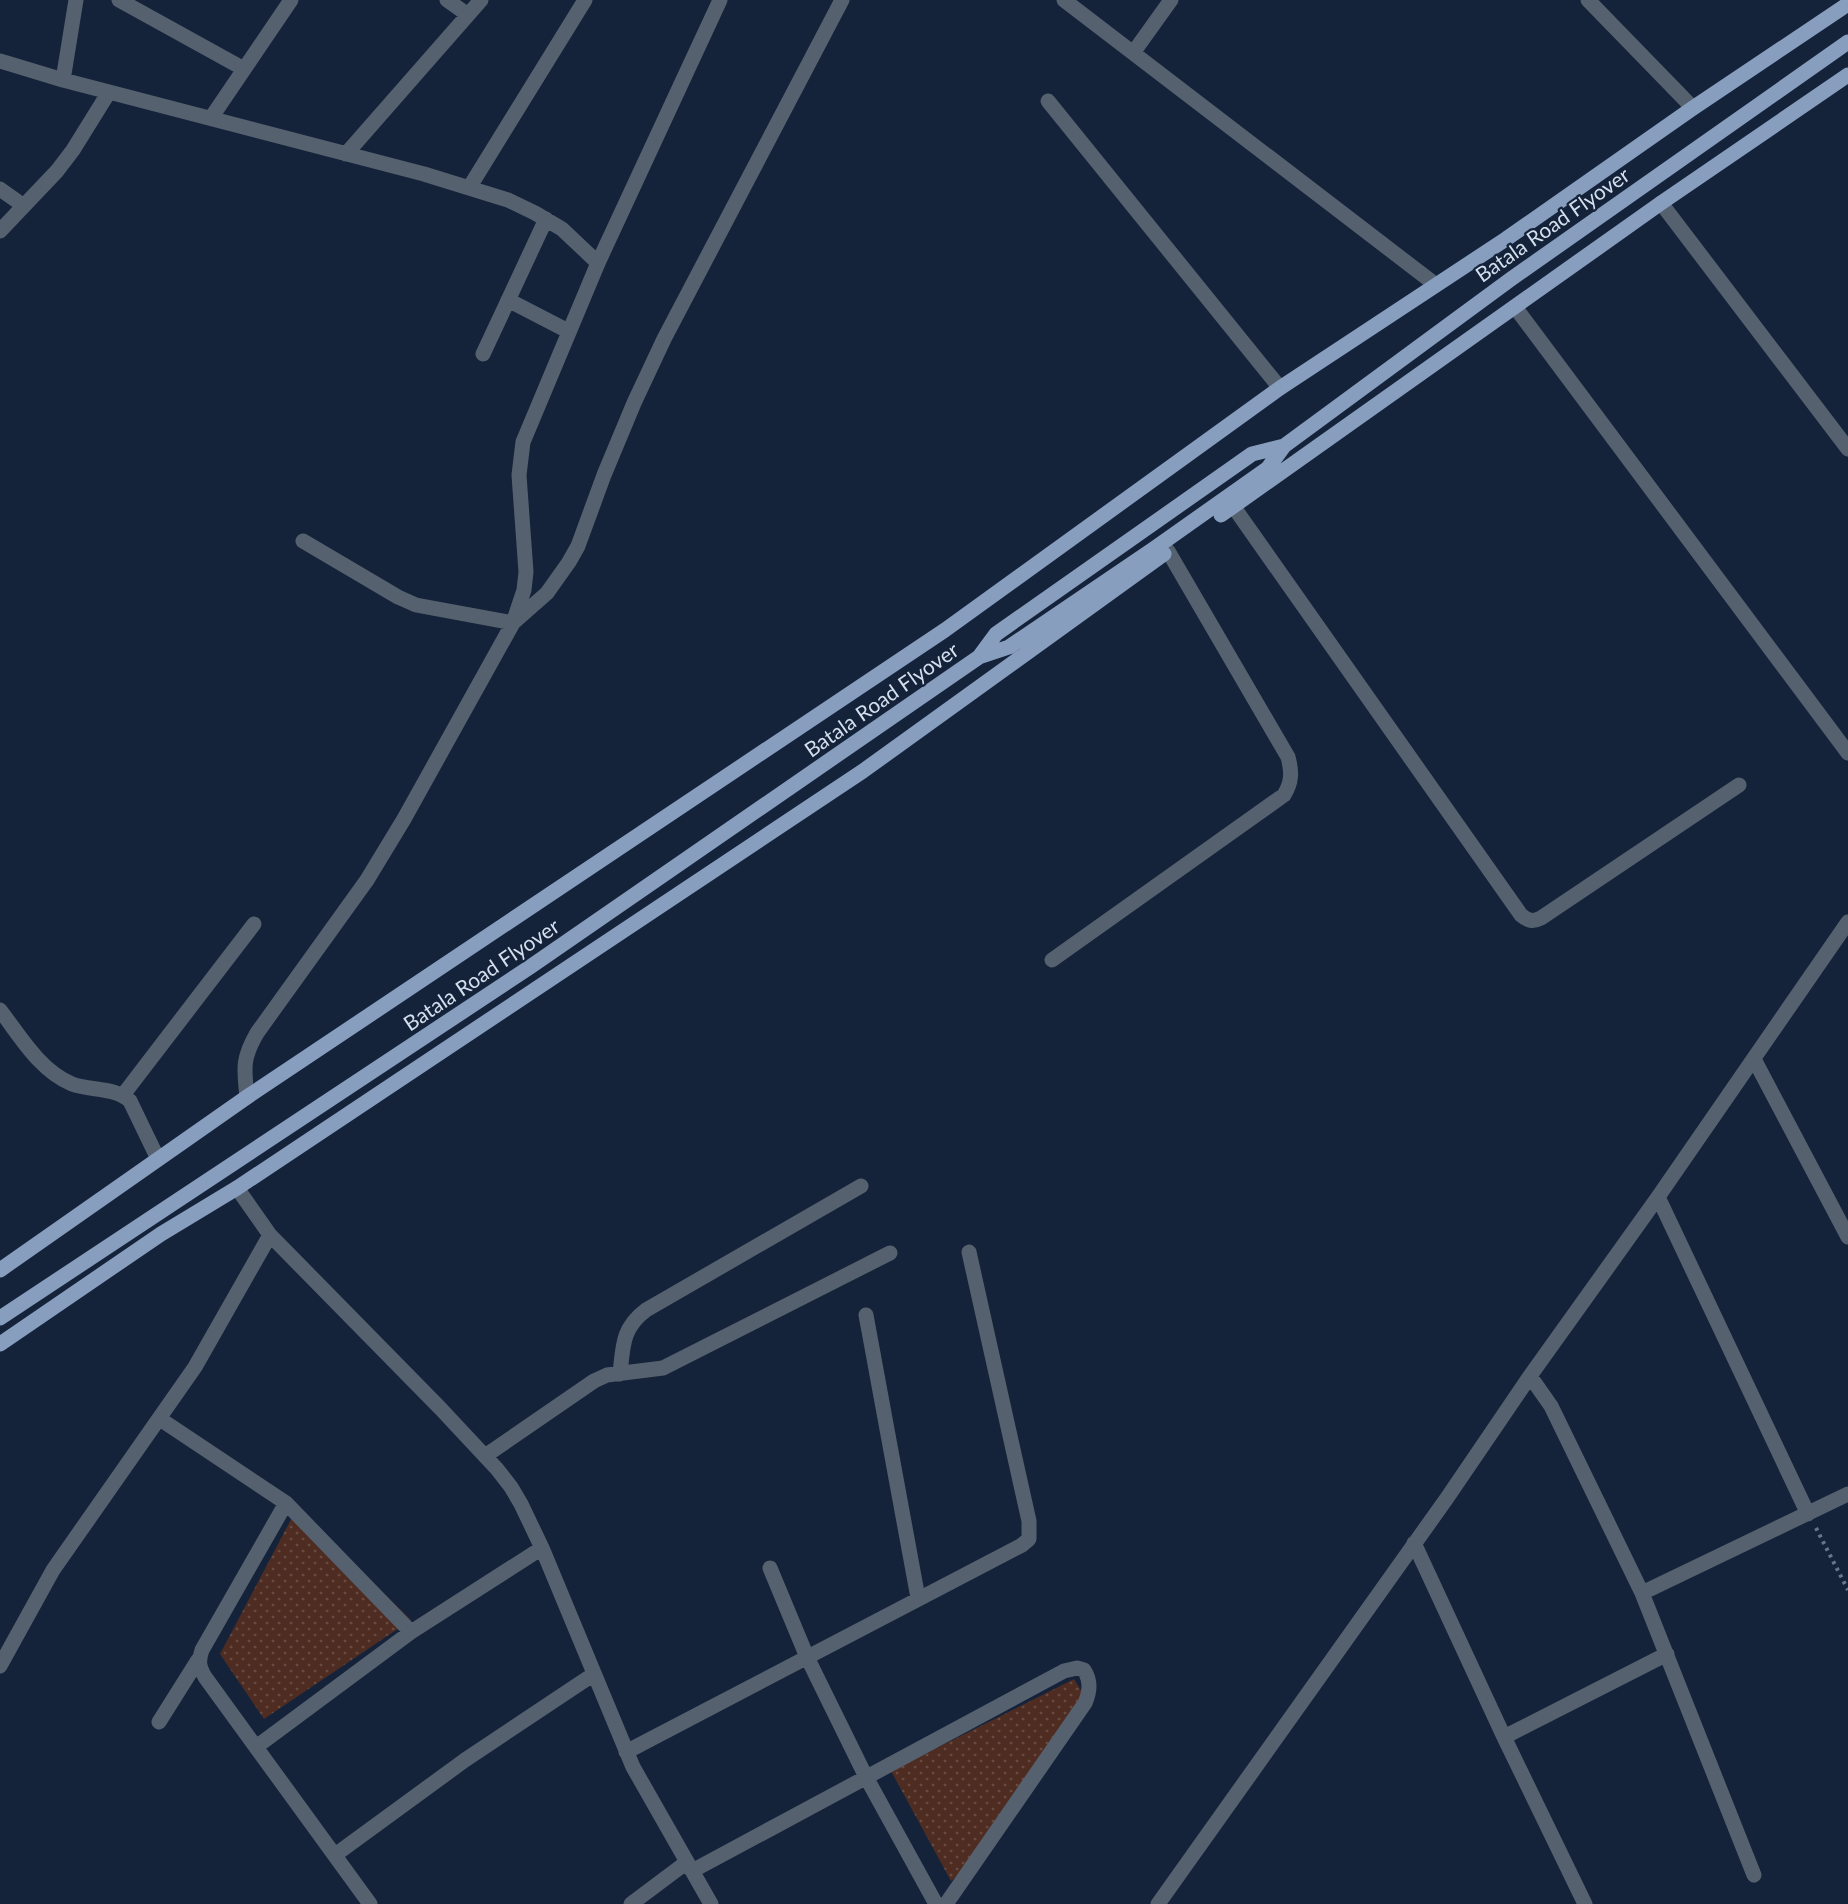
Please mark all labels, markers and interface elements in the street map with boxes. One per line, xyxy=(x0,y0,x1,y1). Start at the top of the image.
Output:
street label: Batala Road Flyover xyxy=(1470,161,1634,287)
street label: Batala Road Flyover xyxy=(799,636,963,762)
street label: Batala Road Flyover xyxy=(398,912,564,1035)

